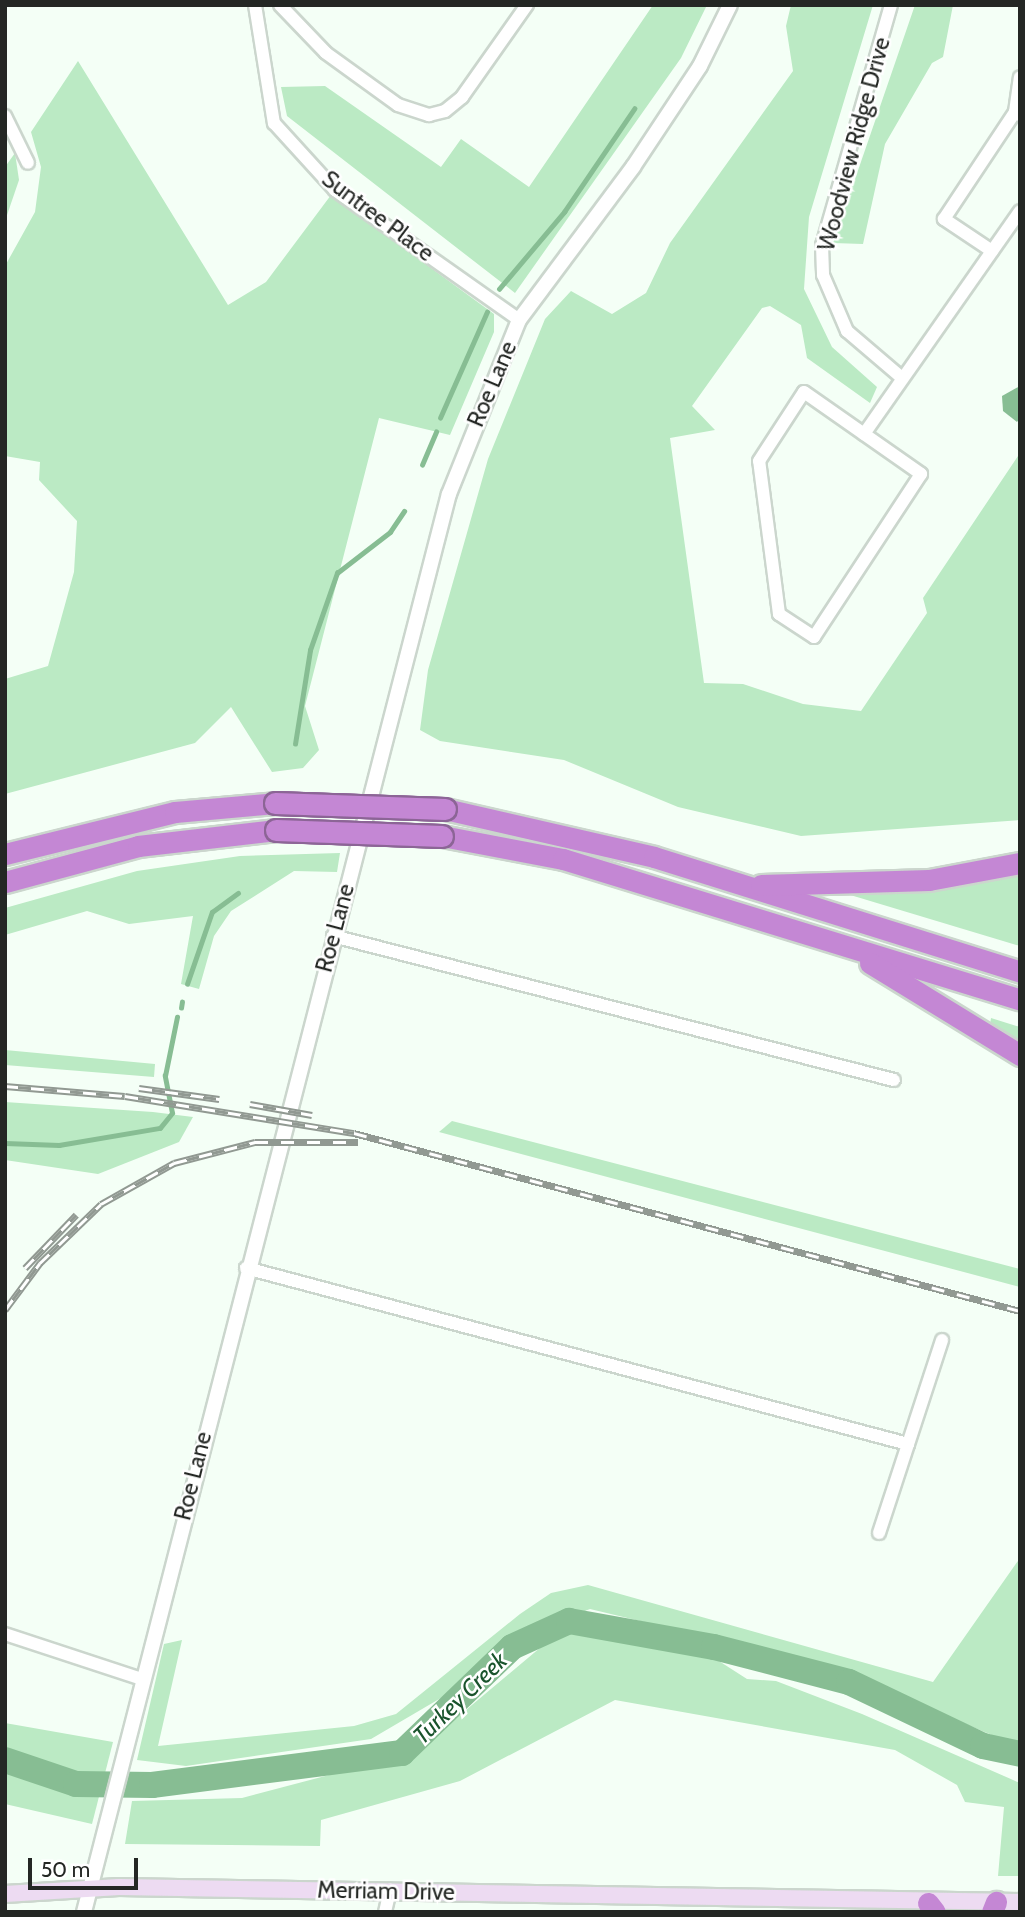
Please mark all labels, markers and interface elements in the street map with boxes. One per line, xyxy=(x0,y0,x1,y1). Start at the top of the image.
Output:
street label: Woodview Ridge Drive xyxy=(812,34,896,254)
street label: Suntree Place xyxy=(317,165,439,267)
street label: Roe Lane xyxy=(462,337,522,431)
street label: Roe Lane xyxy=(310,881,360,975)
street label: Roe Lane xyxy=(169,1429,217,1523)
water label: Turkey Creek xyxy=(407,1646,513,1750)
scale bar xyxy=(32,1843,142,1887)
text: 50 m xyxy=(41,1857,90,1882)
street label: Merriam Drive xyxy=(317,1876,455,1906)

